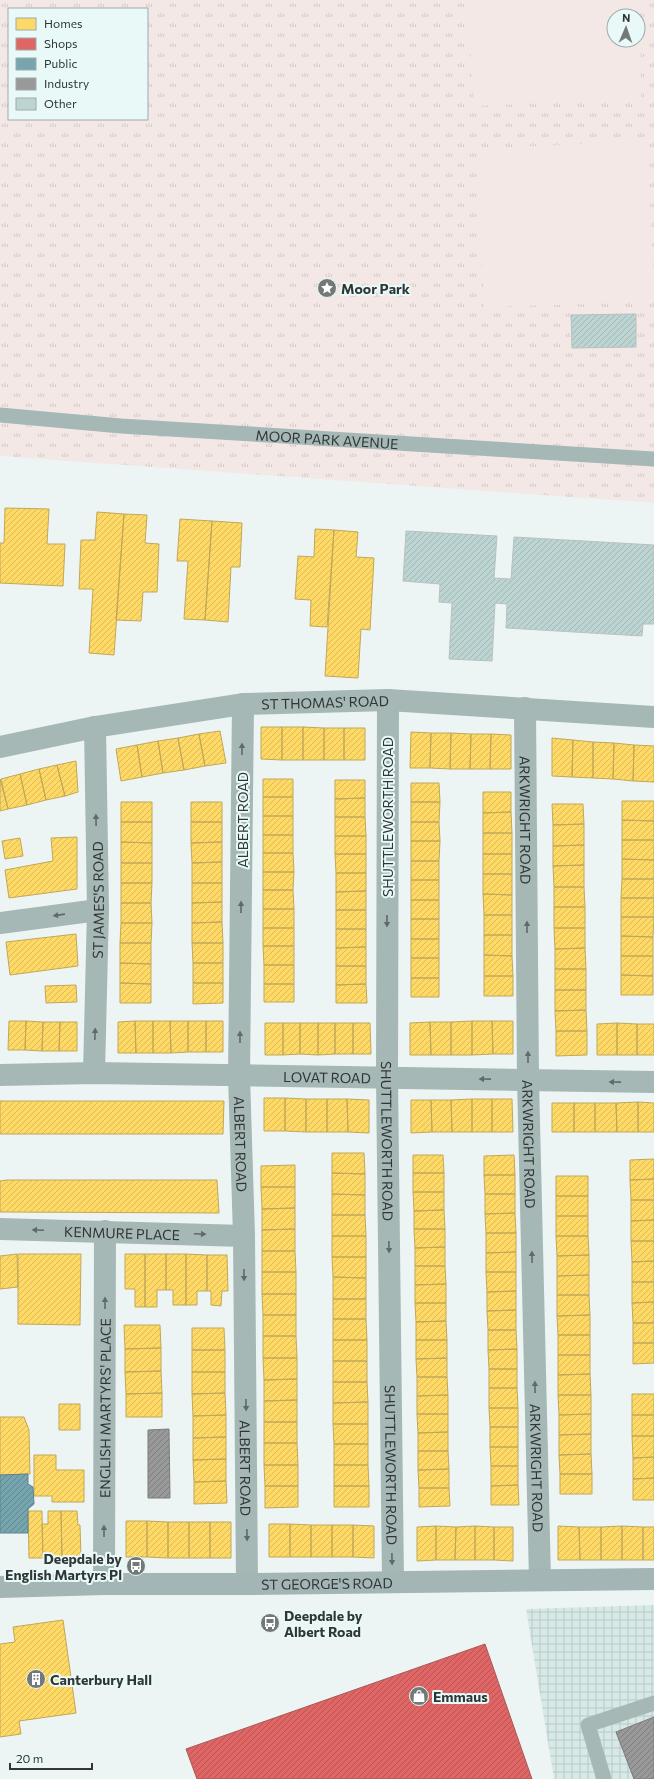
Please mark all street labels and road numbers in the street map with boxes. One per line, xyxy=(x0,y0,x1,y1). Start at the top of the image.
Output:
street label: MOOR PARK AVENUE xyxy=(255,426,399,452)
street label: ST THOMAS' ROAD xyxy=(261,691,389,712)
street label: SHUTTLEWORTH ROAD xyxy=(379,737,396,897)
street label: ARKWRIGHT ROAD xyxy=(517,756,535,884)
street label: ALBERT ROAD xyxy=(234,772,251,868)
street label: ST JAMES'S ROAD xyxy=(88,841,107,959)
street label: SHUTTLEWORTH ROAD xyxy=(378,1061,397,1221)
street label: LOVAT ROAD xyxy=(283,1068,371,1086)
street label: ARKWRIGHT ROAD xyxy=(519,1079,540,1208)
street label: ALBERT ROAD xyxy=(231,1096,251,1192)
street label: KENMURE PLACE xyxy=(64,1222,180,1243)
street label: ENGLISH MARTYRS' PLACE xyxy=(96,1318,113,1498)
street label: SHUTTLEWORTH ROAD xyxy=(382,1385,401,1545)
street label: ARKWRIGHT ROAD xyxy=(527,1403,547,1532)
street label: ALBERT ROAD xyxy=(237,1420,255,1516)
street label: ST GEORGE'S ROAD xyxy=(261,1574,393,1592)

